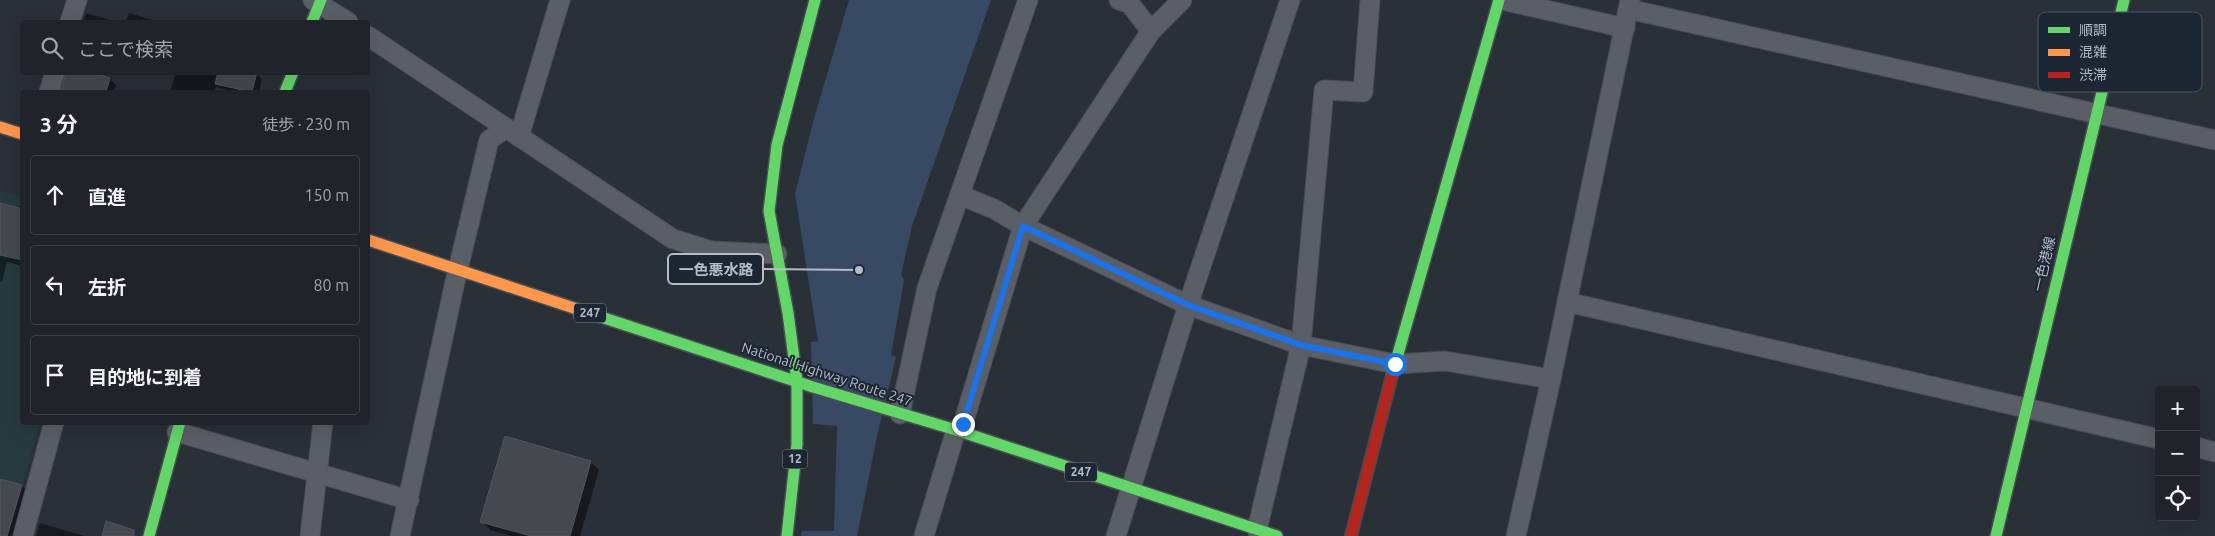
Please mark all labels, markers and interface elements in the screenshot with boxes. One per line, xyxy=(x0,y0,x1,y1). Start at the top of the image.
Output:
legend xyxy=(2038,12,2202,92)
search box xyxy=(20,20,370,75)
text: 順調 xyxy=(2079,22,2107,38)
icon: search xyxy=(38,34,66,62)
text: ここで検索 xyxy=(78,38,173,60)
text: 混雑 xyxy=(2079,44,2107,60)
text: 渋滞 xyxy=(2079,67,2107,83)
text: 3 分 xyxy=(40,112,78,136)
text: 徒歩 · 230 m xyxy=(262,115,350,133)
icon: ahead xyxy=(41,181,69,209)
text: 直進 xyxy=(88,186,126,208)
text: 150 m xyxy=(304,186,349,204)
street label: 一色港線 xyxy=(2030,235,2058,293)
callout: 一色悪水路 xyxy=(668,254,763,284)
text: 一色悪水路 xyxy=(678,261,754,278)
icon: left xyxy=(41,271,69,299)
text: 左折 xyxy=(88,276,126,298)
text: 80 m xyxy=(313,276,349,294)
road number: 247 xyxy=(574,304,606,322)
street label: National Highway Route 247 xyxy=(740,339,914,409)
route start xyxy=(1384,353,1407,376)
icon: arrive xyxy=(41,361,69,389)
text: 目的地に到着 xyxy=(88,366,202,388)
map controls xyxy=(2155,386,2200,521)
button: + xyxy=(2155,386,2200,431)
route end xyxy=(952,413,975,436)
button: − xyxy=(2155,431,2200,476)
road number: 12 xyxy=(782,449,808,468)
road number: 247 xyxy=(1065,462,1097,482)
button: locate xyxy=(2155,476,2200,521)

